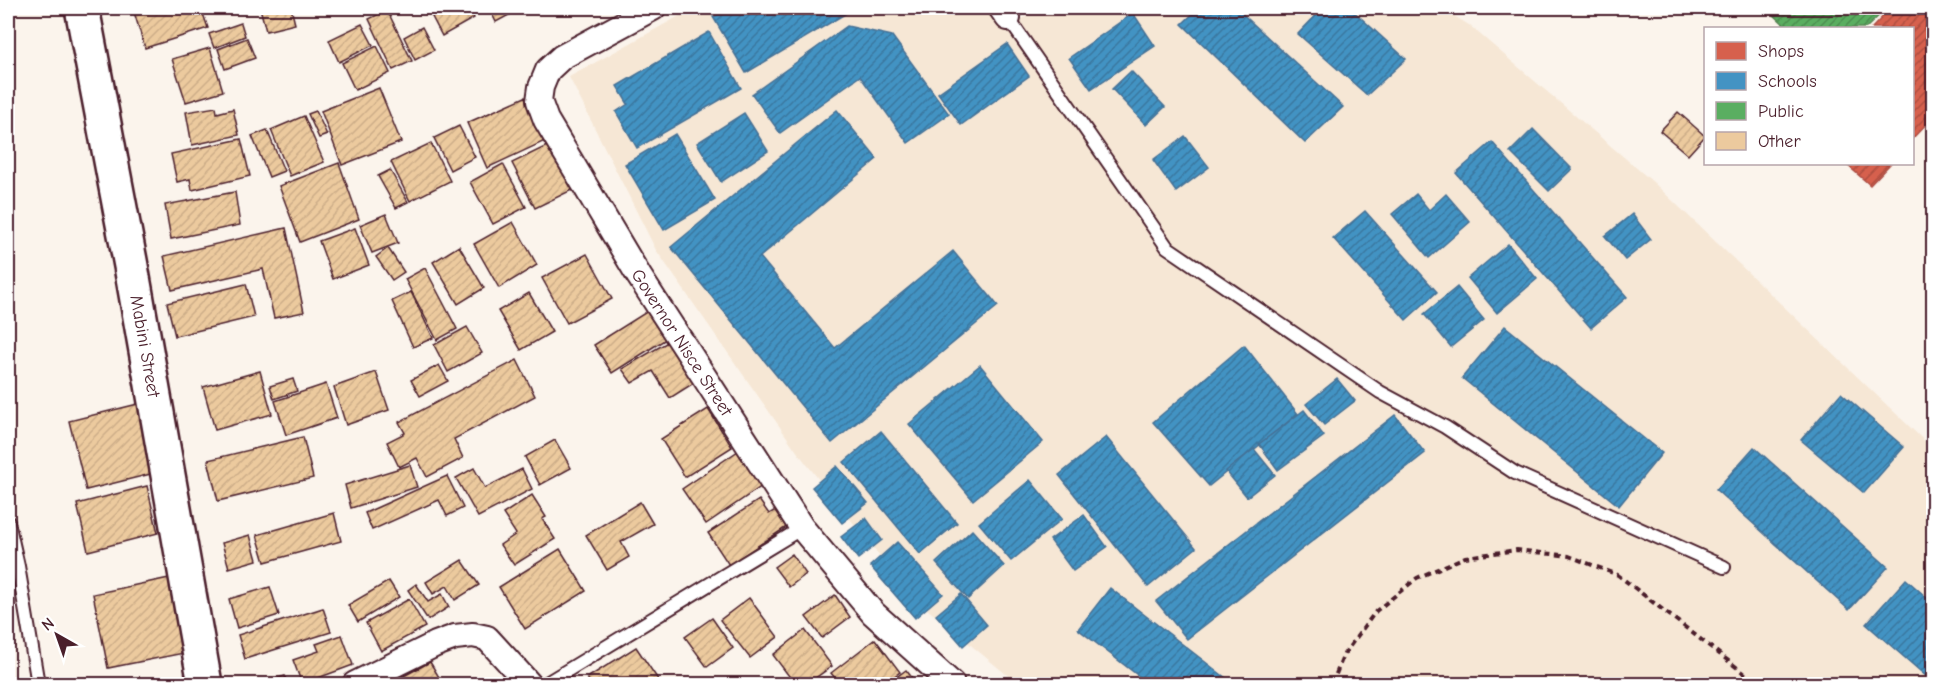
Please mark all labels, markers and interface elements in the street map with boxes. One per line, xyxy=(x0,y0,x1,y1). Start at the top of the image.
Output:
legend xyxy=(1704,27,1914,165)
text: Shops xyxy=(1758,41,1804,62)
text: Schools xyxy=(1758,71,1817,92)
text: Public xyxy=(1758,101,1804,122)
text: Other xyxy=(1758,131,1801,152)
street label: Governor Nisce Street xyxy=(626,265,737,421)
street label: Mabini Street xyxy=(125,294,164,400)
north arrow xyxy=(27,605,87,665)
text: N xyxy=(38,614,58,635)

